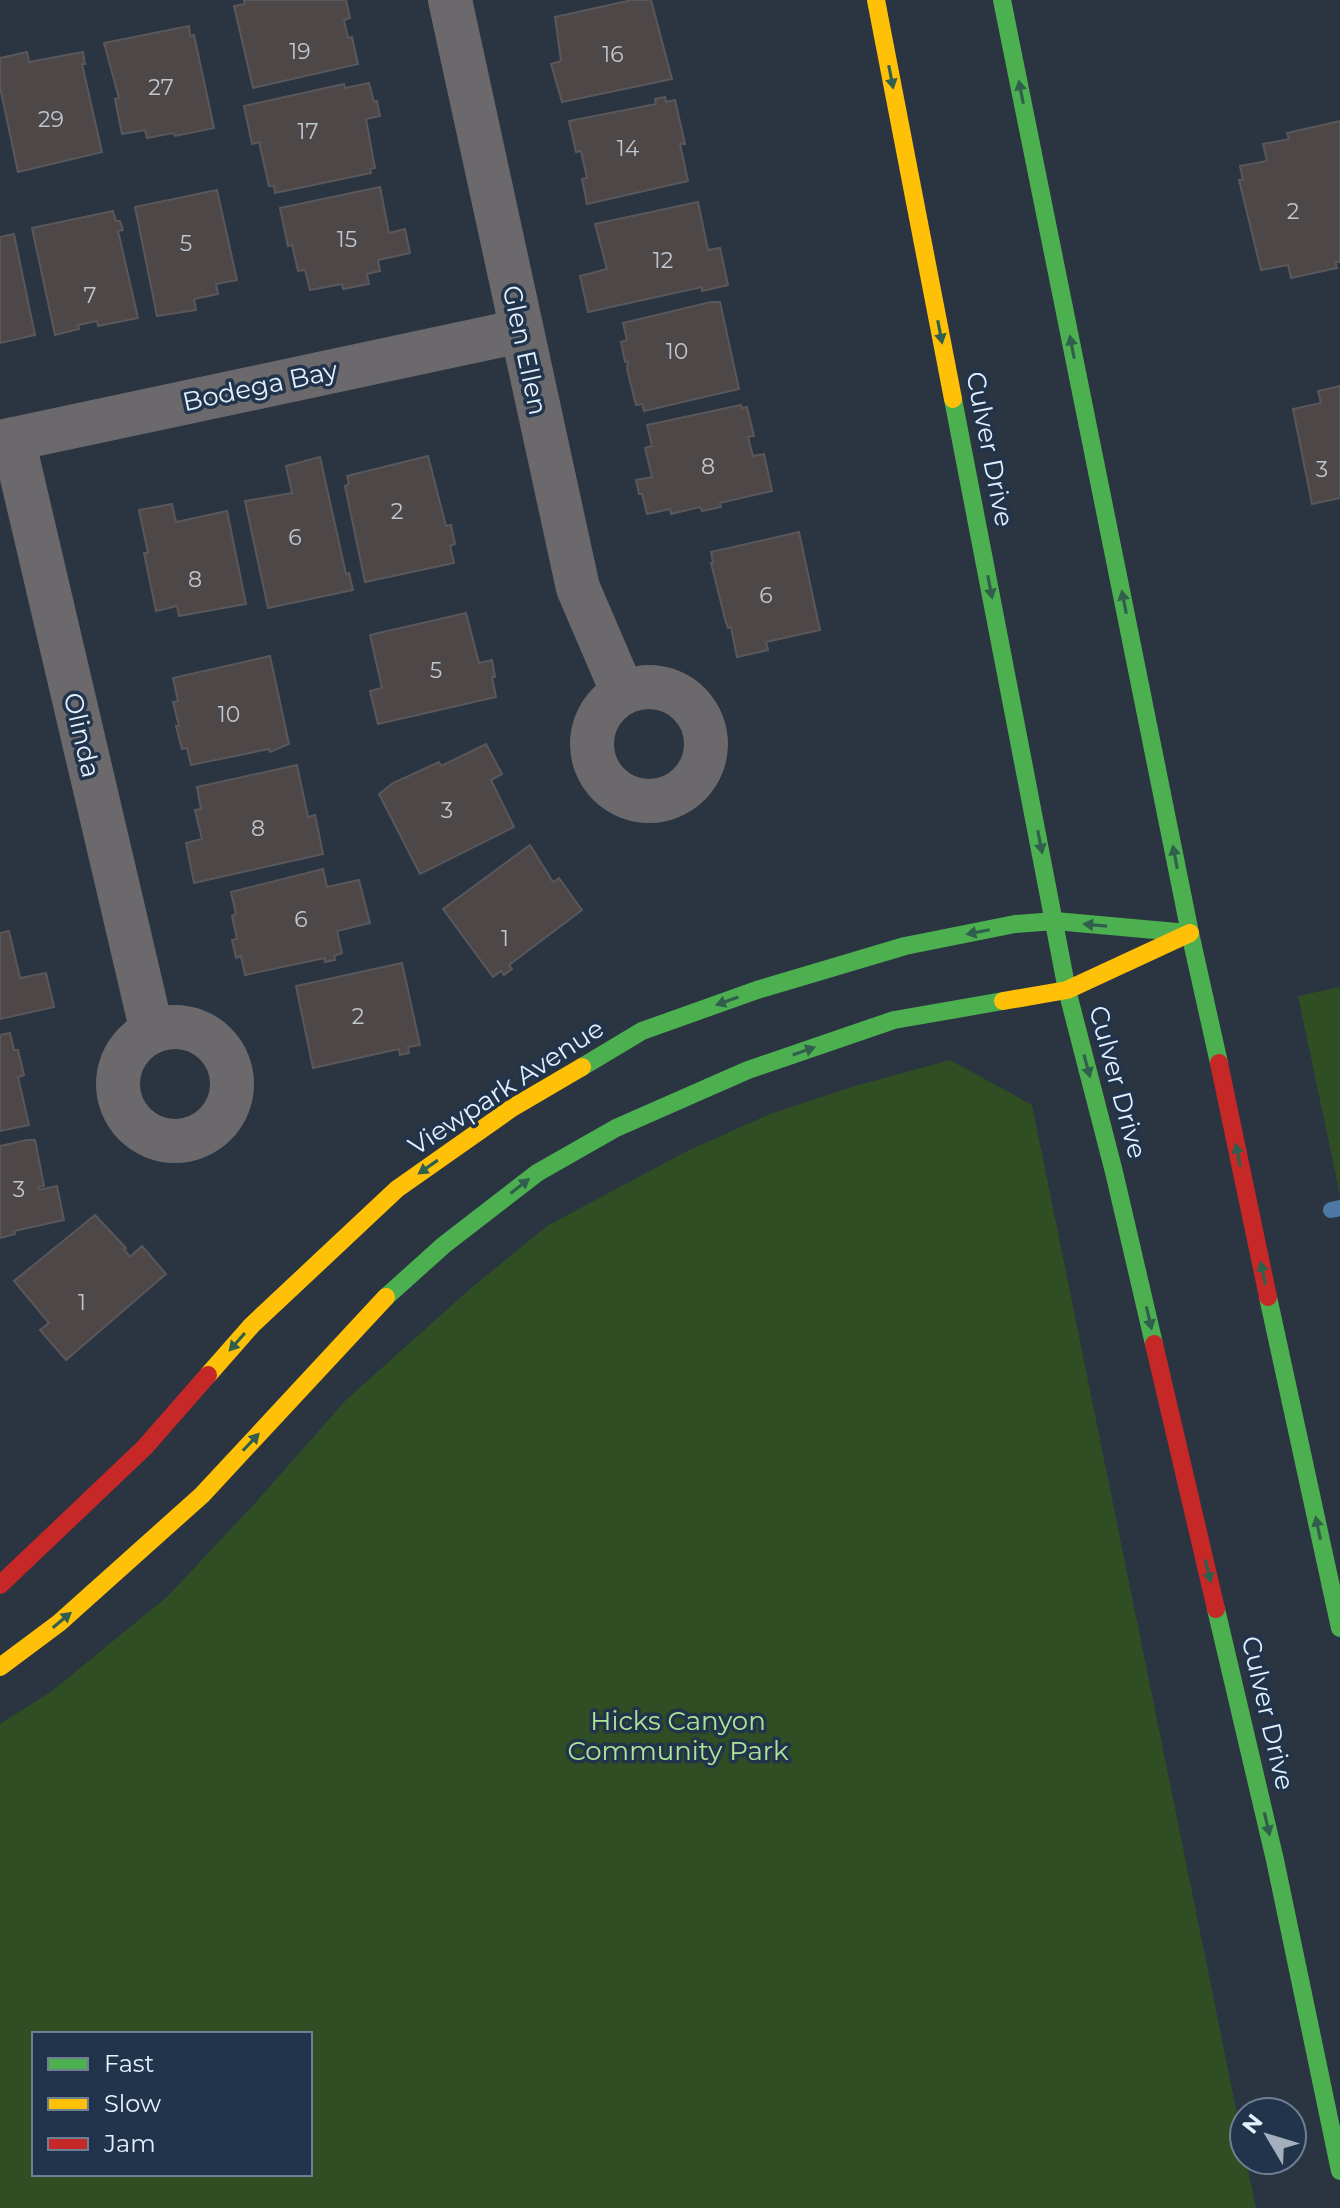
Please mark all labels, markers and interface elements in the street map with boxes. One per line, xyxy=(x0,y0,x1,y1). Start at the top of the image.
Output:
house number: 19 xyxy=(289,38,311,65)
house number: 16 xyxy=(602,41,624,68)
one-way arrow xyxy=(885,64,897,89)
house number: 27 xyxy=(148,74,174,101)
one-way arrow xyxy=(1014,80,1027,105)
house number: 29 xyxy=(38,106,64,133)
house number: 17 xyxy=(298,118,318,145)
house number: 14 xyxy=(617,135,640,162)
house number: 2 xyxy=(1287,198,1299,225)
house number: 15 xyxy=(337,226,357,253)
house number: 5 xyxy=(180,230,192,257)
house number: 12 xyxy=(653,247,673,274)
house number: 7 xyxy=(84,282,97,309)
street label: Glen Ellen xyxy=(496,282,554,418)
one-way arrow xyxy=(935,320,947,345)
one-way arrow xyxy=(1065,335,1078,360)
house number: 10 xyxy=(666,338,688,365)
street label: Bodega Bay xyxy=(180,354,341,418)
street label: Culver Drive xyxy=(959,369,1021,529)
house number: 8 xyxy=(701,453,715,480)
house number: 3 xyxy=(1316,456,1328,483)
house number: 2 xyxy=(391,498,403,525)
house number: 6 xyxy=(288,524,302,551)
house number: 8 xyxy=(188,566,202,593)
one-way arrow xyxy=(984,575,997,600)
house number: 6 xyxy=(759,582,773,609)
one-way arrow xyxy=(1117,589,1129,614)
house number: 5 xyxy=(430,657,442,684)
street label: Olinda xyxy=(57,689,107,781)
house number: 10 xyxy=(218,701,240,728)
house number: 3 xyxy=(441,797,453,824)
house number: 8 xyxy=(251,815,265,842)
one-way arrow xyxy=(1034,830,1046,855)
one-way arrow xyxy=(1168,844,1181,869)
house number: 6 xyxy=(294,906,308,933)
one-way arrow xyxy=(1082,918,1107,931)
house number: 1 xyxy=(501,925,509,952)
one-way arrow xyxy=(965,926,990,939)
one-way arrow xyxy=(715,995,739,1008)
street label: Culver Drive xyxy=(1082,1002,1154,1162)
house number: 2 xyxy=(352,1003,364,1030)
street label: Viewpark Avenue xyxy=(402,1012,610,1162)
one-way arrow xyxy=(793,1044,817,1056)
one-way arrow xyxy=(1081,1053,1093,1078)
one-way arrow xyxy=(1231,1143,1244,1168)
one-way arrow xyxy=(418,1159,439,1174)
house number: 3 xyxy=(13,1176,25,1203)
one-way arrow xyxy=(510,1179,530,1195)
one-way arrow xyxy=(1256,1261,1269,1286)
house number: 1 xyxy=(78,1289,86,1316)
one-way arrow xyxy=(1143,1306,1155,1331)
one-way arrow xyxy=(229,1332,246,1352)
one-way arrow xyxy=(242,1433,260,1452)
one-way arrow xyxy=(1311,1515,1324,1540)
one-way arrow xyxy=(1202,1559,1215,1584)
one-way arrow xyxy=(52,1612,72,1629)
street label: Culver Drive xyxy=(1235,1633,1301,1793)
park label: Hicks Canyon Community Park xyxy=(567,1705,789,1767)
one-way arrow xyxy=(1261,1812,1274,1837)
legend xyxy=(32,2032,312,2176)
text: Fast xyxy=(104,2049,155,2078)
text: Slow xyxy=(104,2089,161,2118)
north arrow xyxy=(1228,2096,1308,2176)
text: N xyxy=(1237,2109,1269,2139)
text: Jam xyxy=(103,2129,156,2158)

